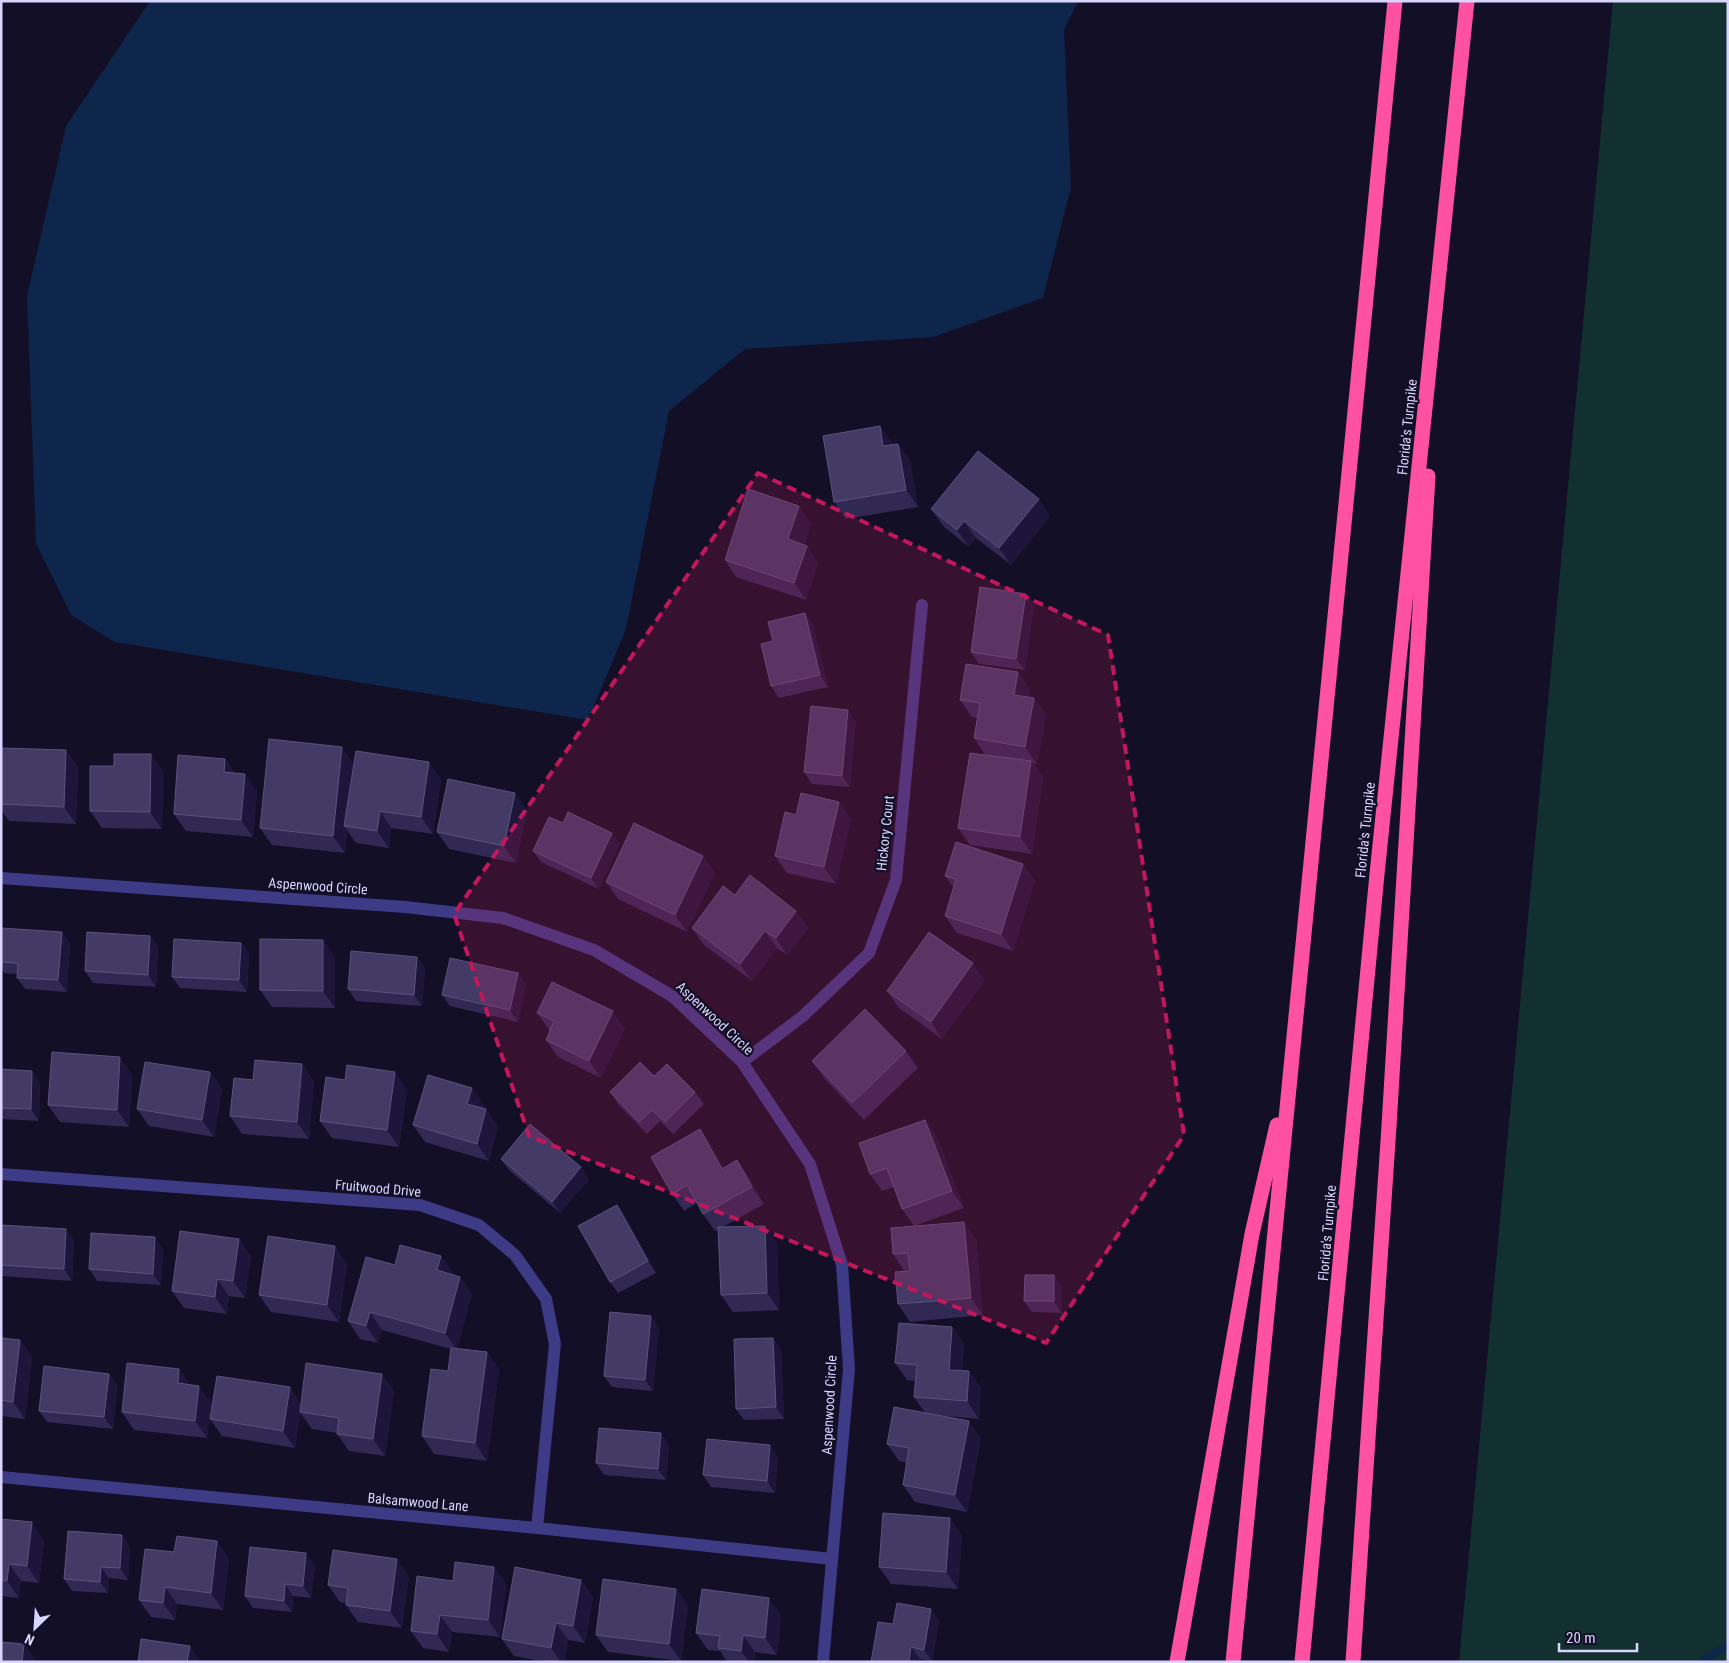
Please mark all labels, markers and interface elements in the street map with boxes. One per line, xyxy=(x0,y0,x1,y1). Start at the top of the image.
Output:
street label: Florida's Turnpike xyxy=(1394,378,1420,476)
street label: Florida's Turnpike xyxy=(1352,781,1378,879)
street label: Hickory Court xyxy=(873,795,897,871)
street label: Aspenwood Circle xyxy=(268,875,369,897)
street label: Aspenwood Circle xyxy=(673,978,757,1058)
street label: Fruitwood Drive xyxy=(334,1176,422,1200)
street label: Florida's Turnpike xyxy=(1315,1184,1339,1282)
street label: Aspenwood Circle xyxy=(818,1354,840,1455)
street label: Balsamwood Lane xyxy=(367,1490,470,1514)
north arrow xyxy=(10,1603,60,1653)
scale bar xyxy=(1559,1620,1636,1652)
text: 20 m xyxy=(1566,1629,1596,1647)
text: N xyxy=(22,1631,37,1649)

